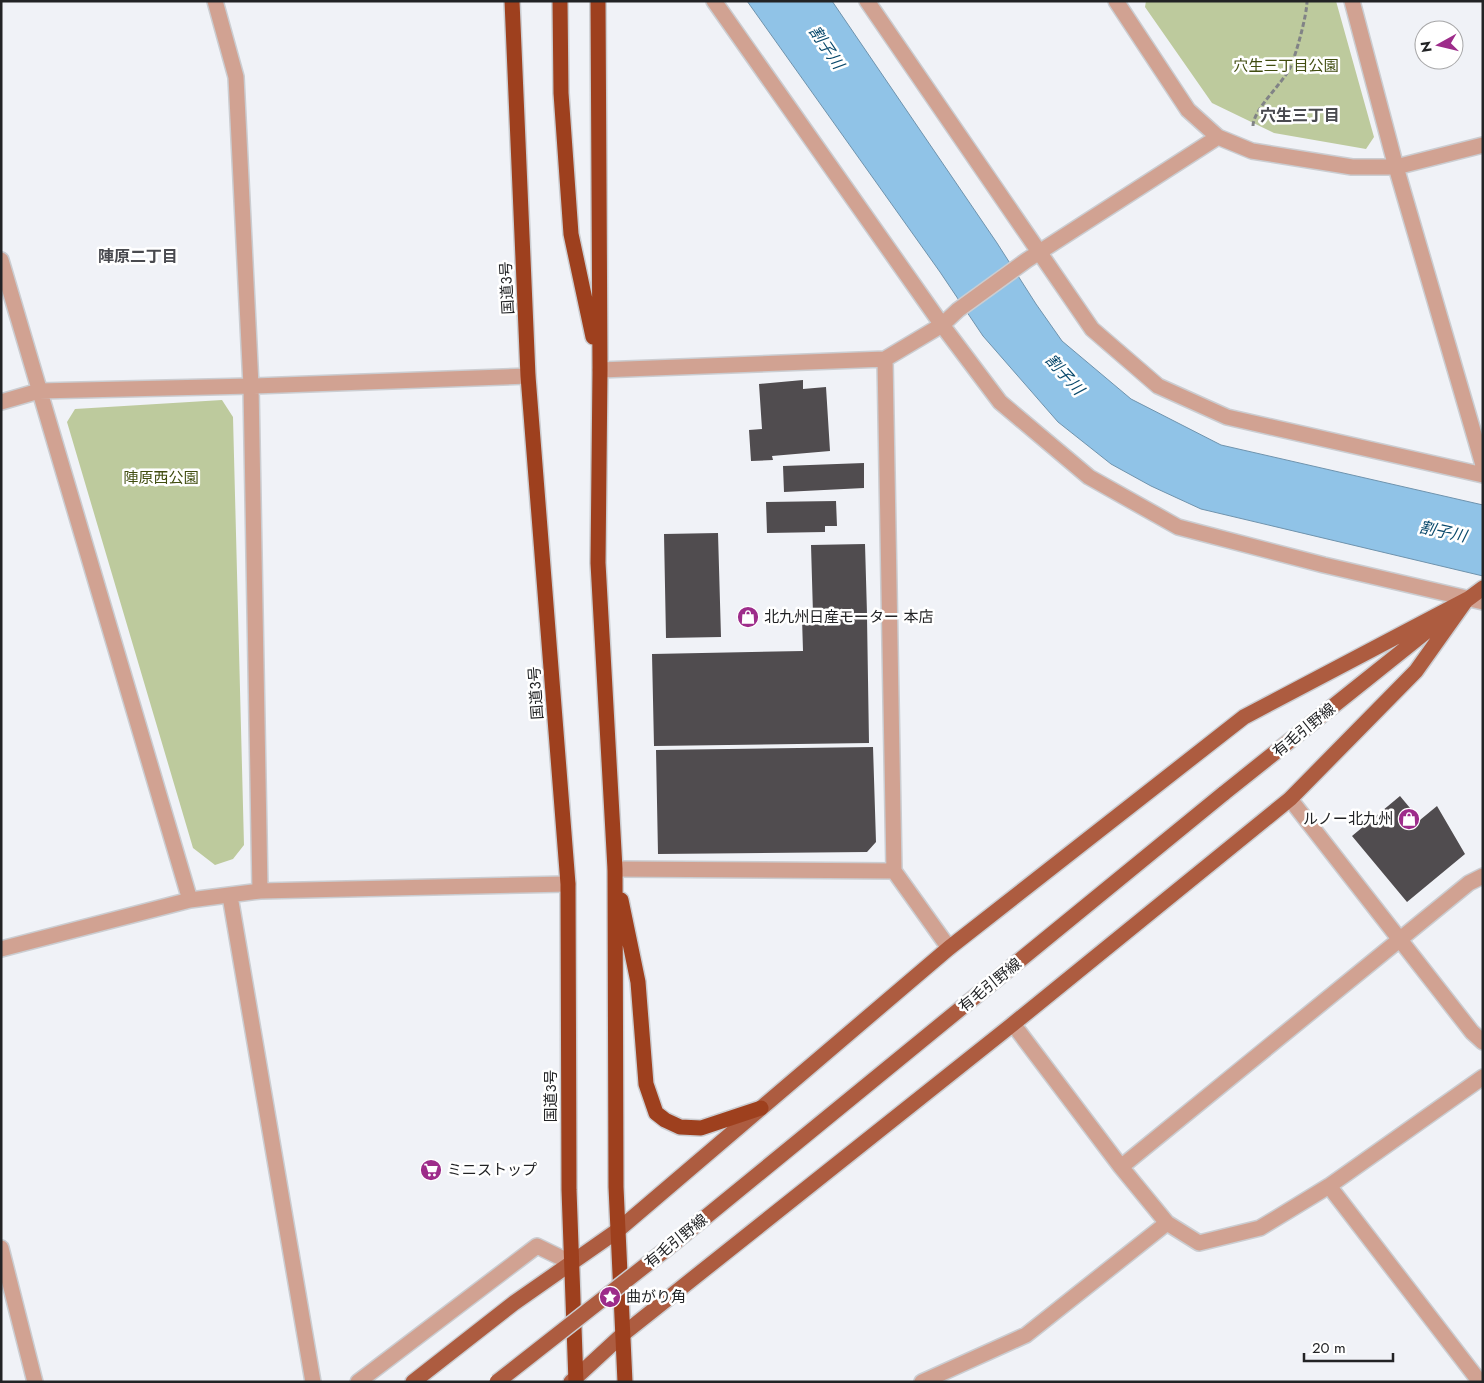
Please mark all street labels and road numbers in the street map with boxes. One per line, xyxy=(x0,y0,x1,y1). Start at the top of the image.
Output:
street label: 国道3号 xyxy=(495,261,519,315)
street label: 国道3号 xyxy=(523,666,549,720)
street label: 有毛引野線 xyxy=(1268,698,1340,762)
street label: 有毛引野線 xyxy=(954,953,1026,1017)
street label: 国道3号 xyxy=(540,1069,562,1123)
street label: 有毛引野線 xyxy=(640,1209,712,1273)

